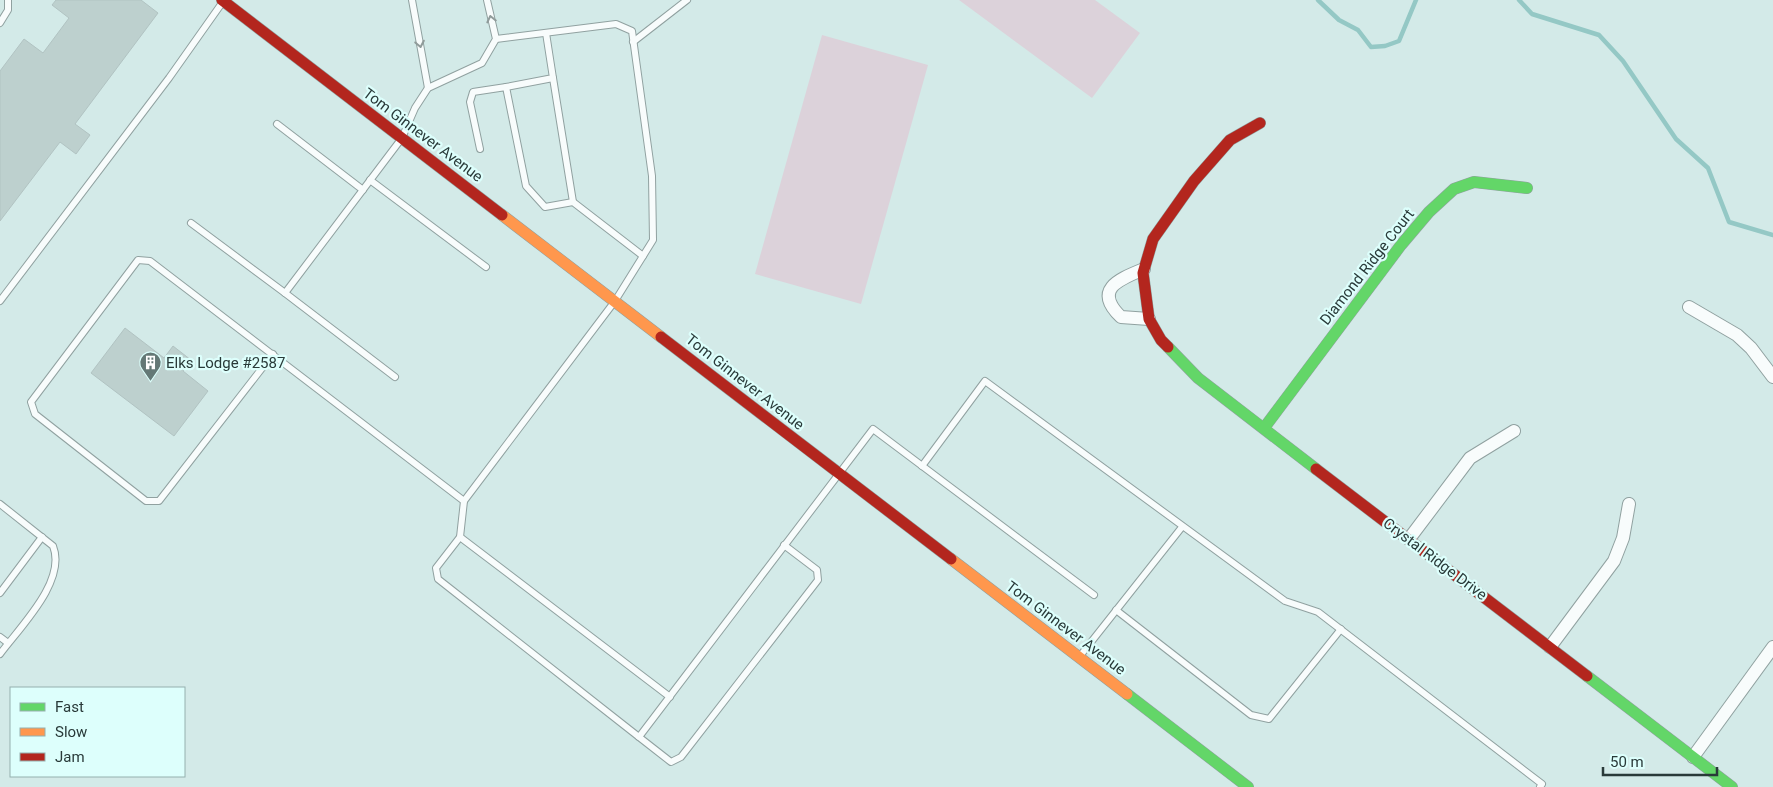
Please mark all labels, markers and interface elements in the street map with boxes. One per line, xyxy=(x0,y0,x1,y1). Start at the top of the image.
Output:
one-way arrow xyxy=(486,15,497,24)
one-way arrow xyxy=(415,40,425,48)
street label: Tom Ginnever Avenue xyxy=(360,84,486,186)
street label: Diamond Ridge Court xyxy=(1316,205,1418,329)
street label: Tom Ginnever Avenue xyxy=(682,330,808,434)
building icon: Elks Lodge #2587 xyxy=(138,351,162,382)
place label: Elks Lodge #2587 xyxy=(166,354,285,372)
street label: Crystal Ridge Drive xyxy=(1380,514,1491,604)
street label: Tom Ginnever Avenue xyxy=(1003,577,1129,679)
legend xyxy=(10,687,185,777)
text: Fast xyxy=(55,698,84,716)
text: Slow xyxy=(55,723,87,741)
scale bar xyxy=(1603,744,1717,776)
text: Jam xyxy=(55,748,85,766)
text: 50 m xyxy=(1610,753,1644,771)

